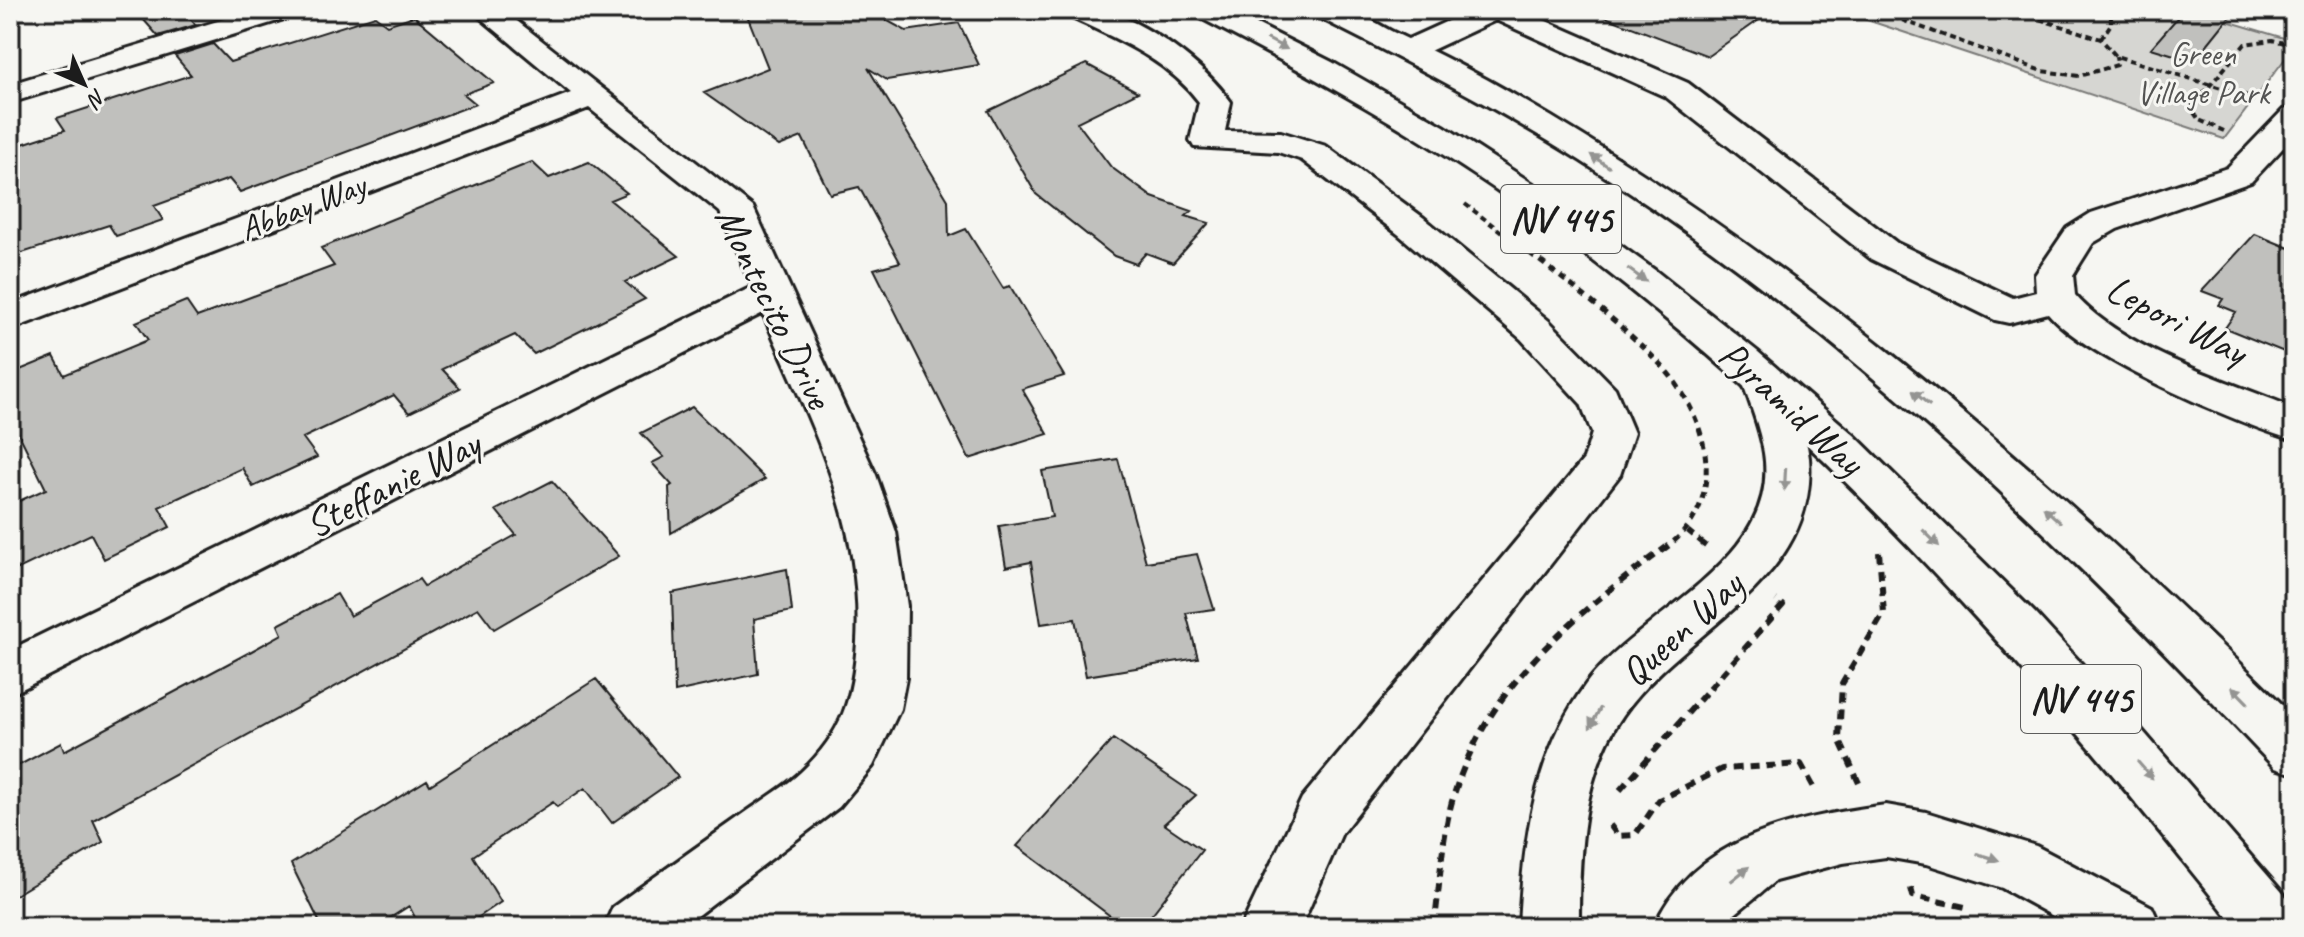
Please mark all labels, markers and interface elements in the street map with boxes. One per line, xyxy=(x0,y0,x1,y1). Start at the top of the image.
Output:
park label: Green Village Park xyxy=(2136,32,2272,114)
one-way arrow xyxy=(1266,38,1289,51)
north arrow xyxy=(44,44,124,124)
text: N xyxy=(80,83,112,115)
one-way arrow xyxy=(1590,153,1611,168)
street label: Abbay Way xyxy=(233,162,373,250)
road number: NV 445 xyxy=(1501,185,1621,253)
street label: Montecito Drive xyxy=(704,199,846,419)
street label: Lepori Way xyxy=(2098,263,2258,378)
one-way arrow xyxy=(1626,267,1648,283)
street label: Pyramid Way xyxy=(1708,330,1876,488)
one-way arrow xyxy=(1912,390,1932,407)
street label: Steffanie Way xyxy=(297,417,491,549)
one-way arrow xyxy=(1779,467,1792,492)
one-way arrow xyxy=(2043,507,2062,525)
one-way arrow xyxy=(1921,528,1939,547)
street label: Queen Way xyxy=(1610,559,1755,697)
road number: NV 445 xyxy=(2021,665,2141,733)
one-way arrow xyxy=(2232,686,2250,705)
one-way arrow xyxy=(1588,707,1602,729)
one-way arrow xyxy=(2135,761,2153,780)
one-way arrow xyxy=(1976,851,2000,864)
one-way arrow xyxy=(1730,866,1750,882)

